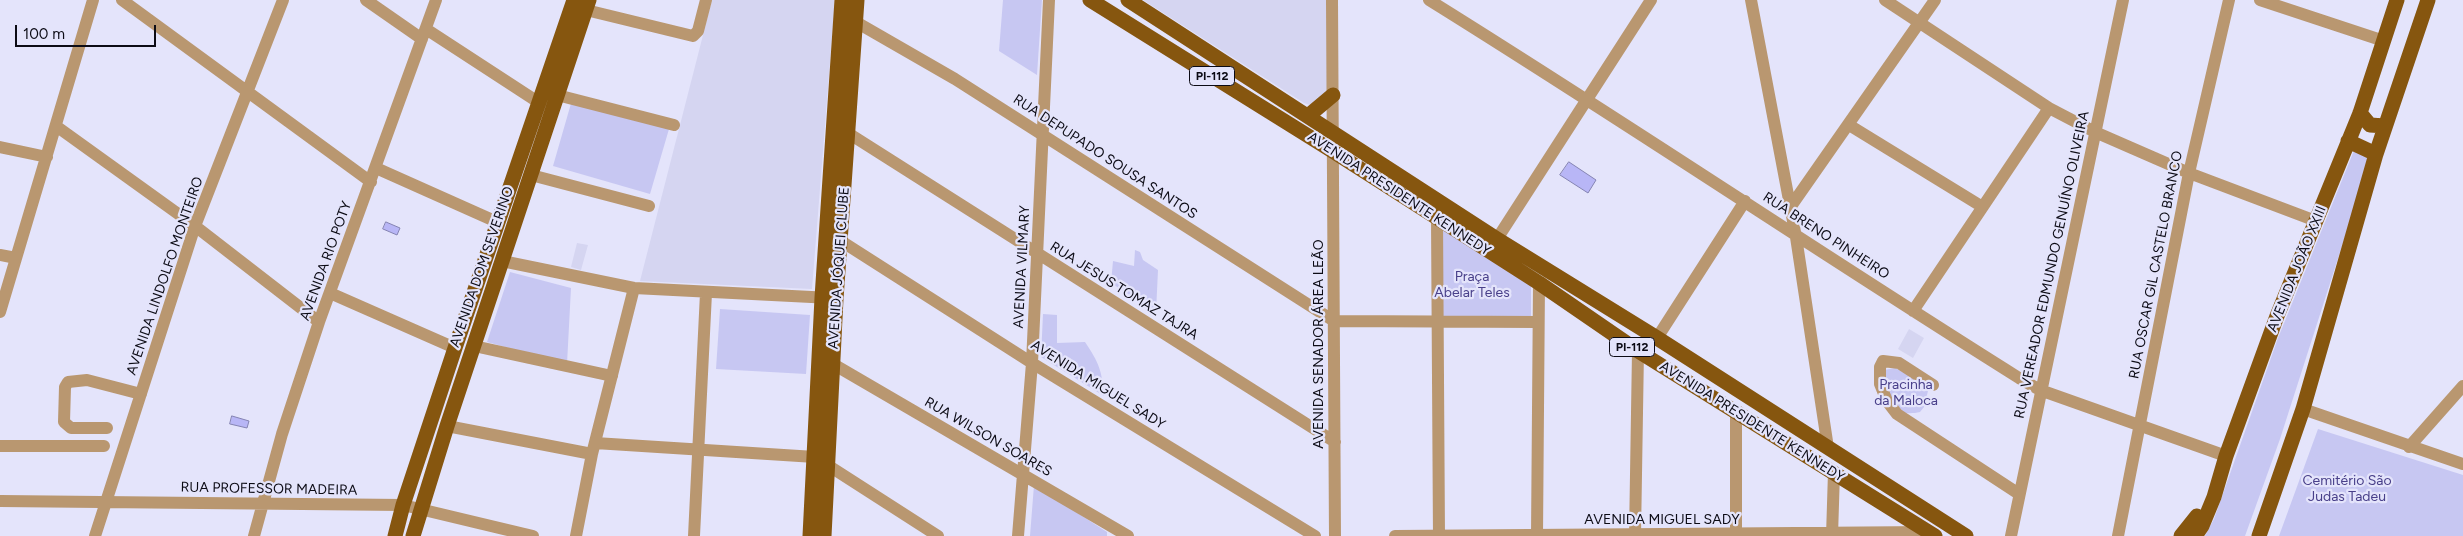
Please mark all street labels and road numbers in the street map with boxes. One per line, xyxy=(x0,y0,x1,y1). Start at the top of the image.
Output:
road number: PI-112 xyxy=(1190,66,1234,85)
street label: RUA DEPUPADO SOUSA SANTOS xyxy=(1010,91,1200,223)
street label: RUA VEREADOR EDMUNDO GENUÍNO OLIVEIRA xyxy=(2011,110,2093,420)
street label: AVENIDA PRESIDENTE KENNEDY xyxy=(1304,129,1494,259)
street label: RUA OSCAR GIL CASTELO BRANCO xyxy=(2126,150,2186,380)
street label: AVENIDA LINDOLFO MONTEIRO xyxy=(123,175,207,377)
street label: AVENIDA DOM SEVERINO xyxy=(447,184,517,350)
street label: AVENIDA JÓQUEI CLUBE xyxy=(825,186,853,350)
street label: RUA BRENO PINHEIRO xyxy=(1760,189,1892,283)
street label: AVENIDA RIO POTY xyxy=(297,199,355,323)
street label: AVENIDA JOÃO XXIII xyxy=(2264,203,2330,335)
street label: AVENIDA VILMARY xyxy=(1010,205,1034,329)
street label: RUA JESUS TOMAZ TAJRA xyxy=(1047,238,1201,344)
street label: AVENIDA SENADOR ÁREA LEÃO xyxy=(1311,239,1327,449)
street label: AVENIDA MIGUEL SADY xyxy=(1028,337,1168,433)
road number: PI-112 xyxy=(1610,338,1654,357)
street label: AVENIDA PRESIDENTE KENNEDY xyxy=(1657,358,1847,486)
street label: RUA WILSON SOARES xyxy=(921,394,1055,480)
street label: RUA PROFESSOR MADEIRA xyxy=(180,479,358,499)
street label: AVENIDA MIGUEL SADY xyxy=(1584,512,1740,528)

